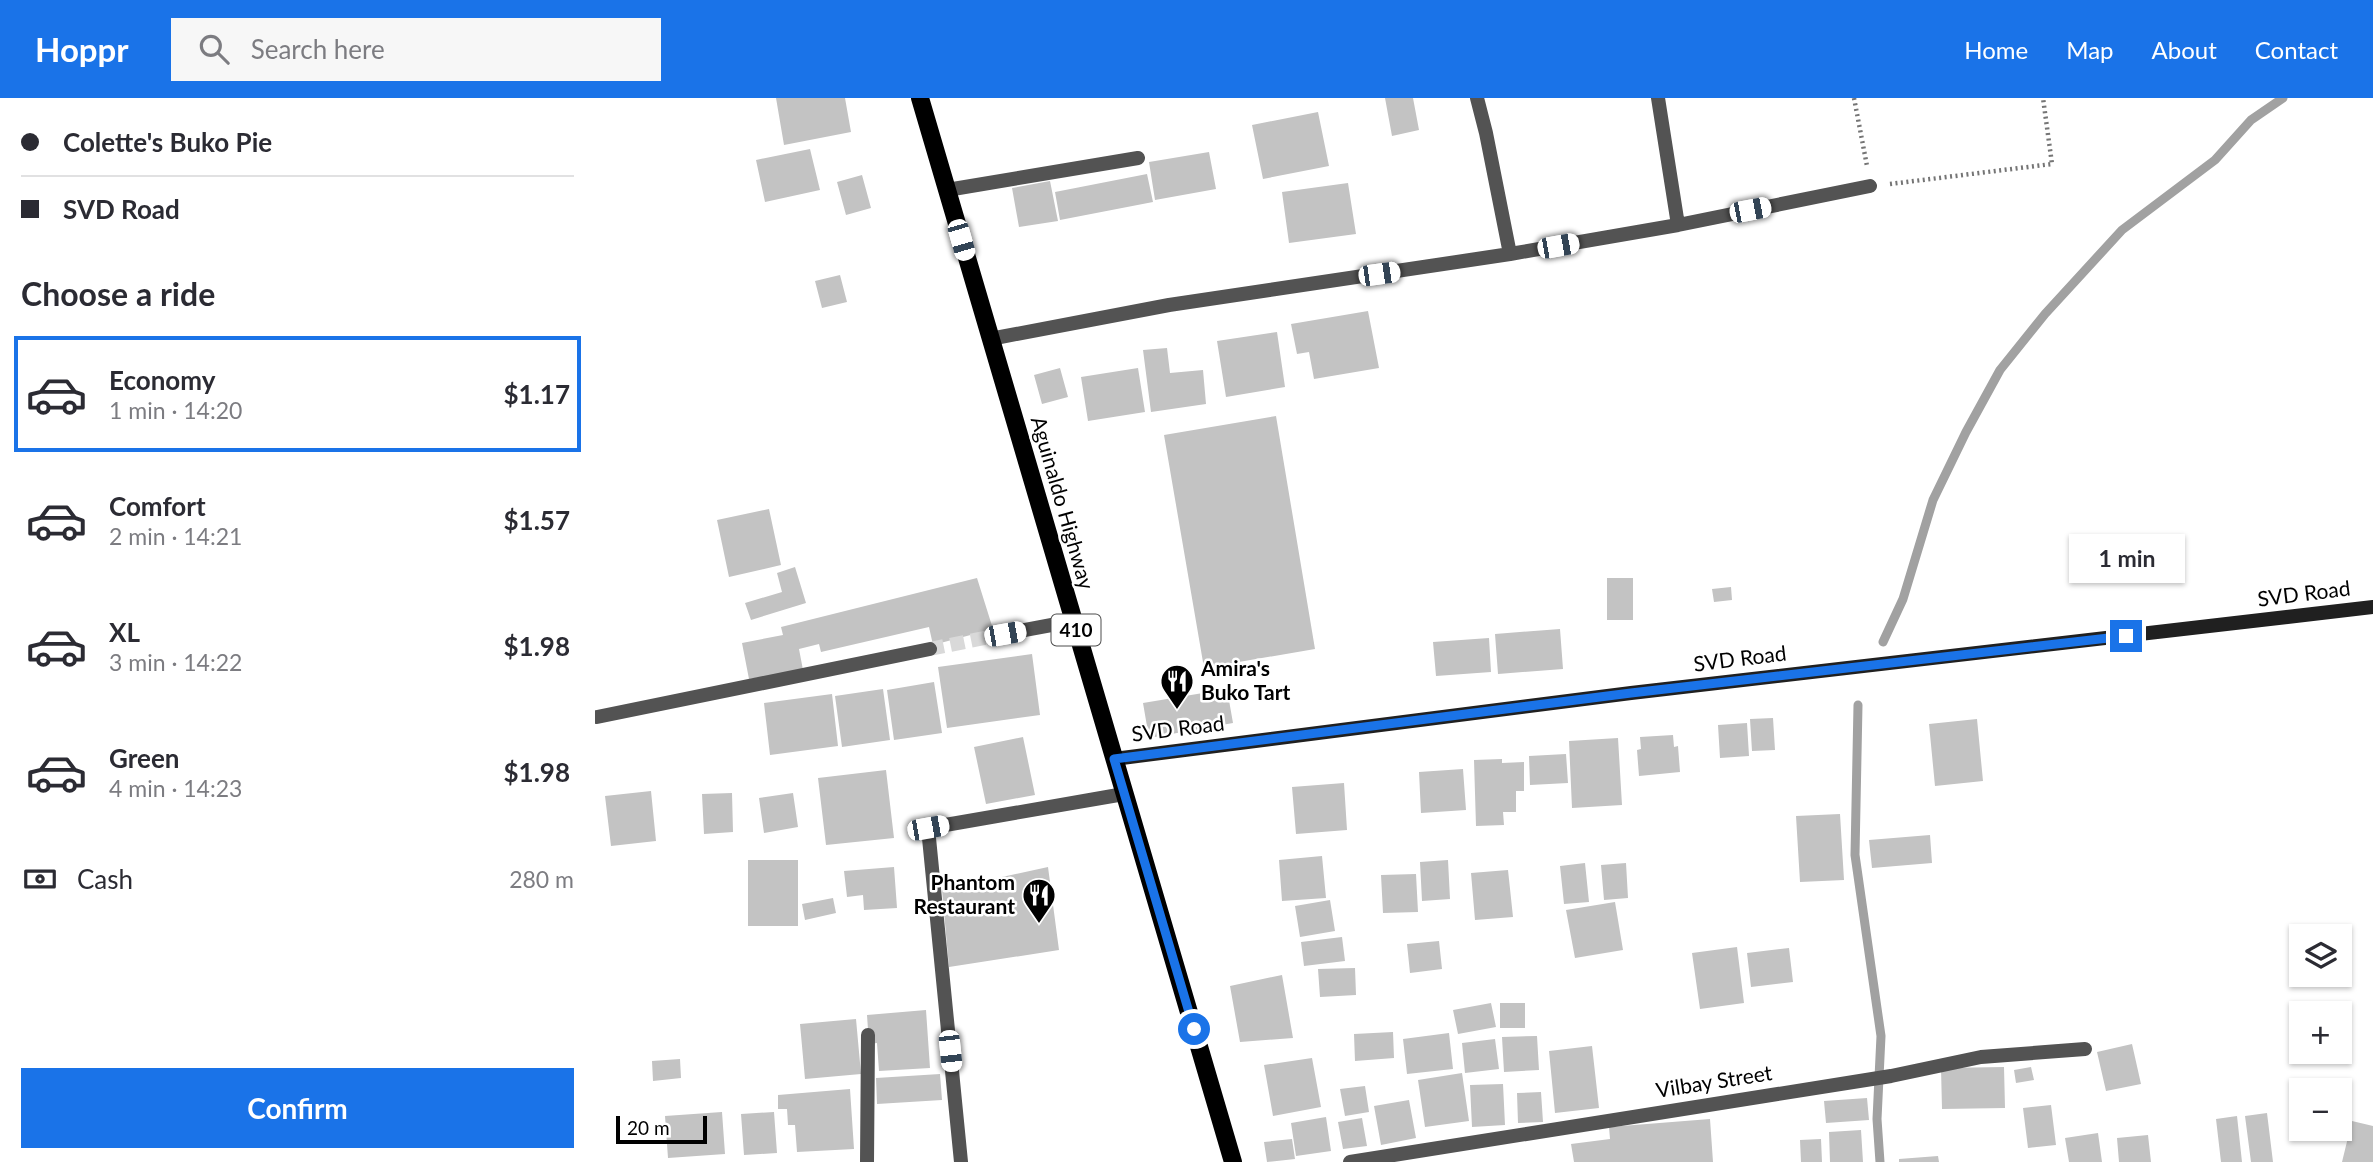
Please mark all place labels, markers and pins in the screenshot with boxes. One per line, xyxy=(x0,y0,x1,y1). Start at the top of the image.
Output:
place label: Amira's Buko Tart xyxy=(1200,655,1290,704)
restaurant icon: Amira's Buko Tart xyxy=(1158,662,1196,711)
place label: Phantom Restaurant xyxy=(914,869,1015,918)
restaurant icon: Phantom Restaurant xyxy=(1020,876,1058,925)

